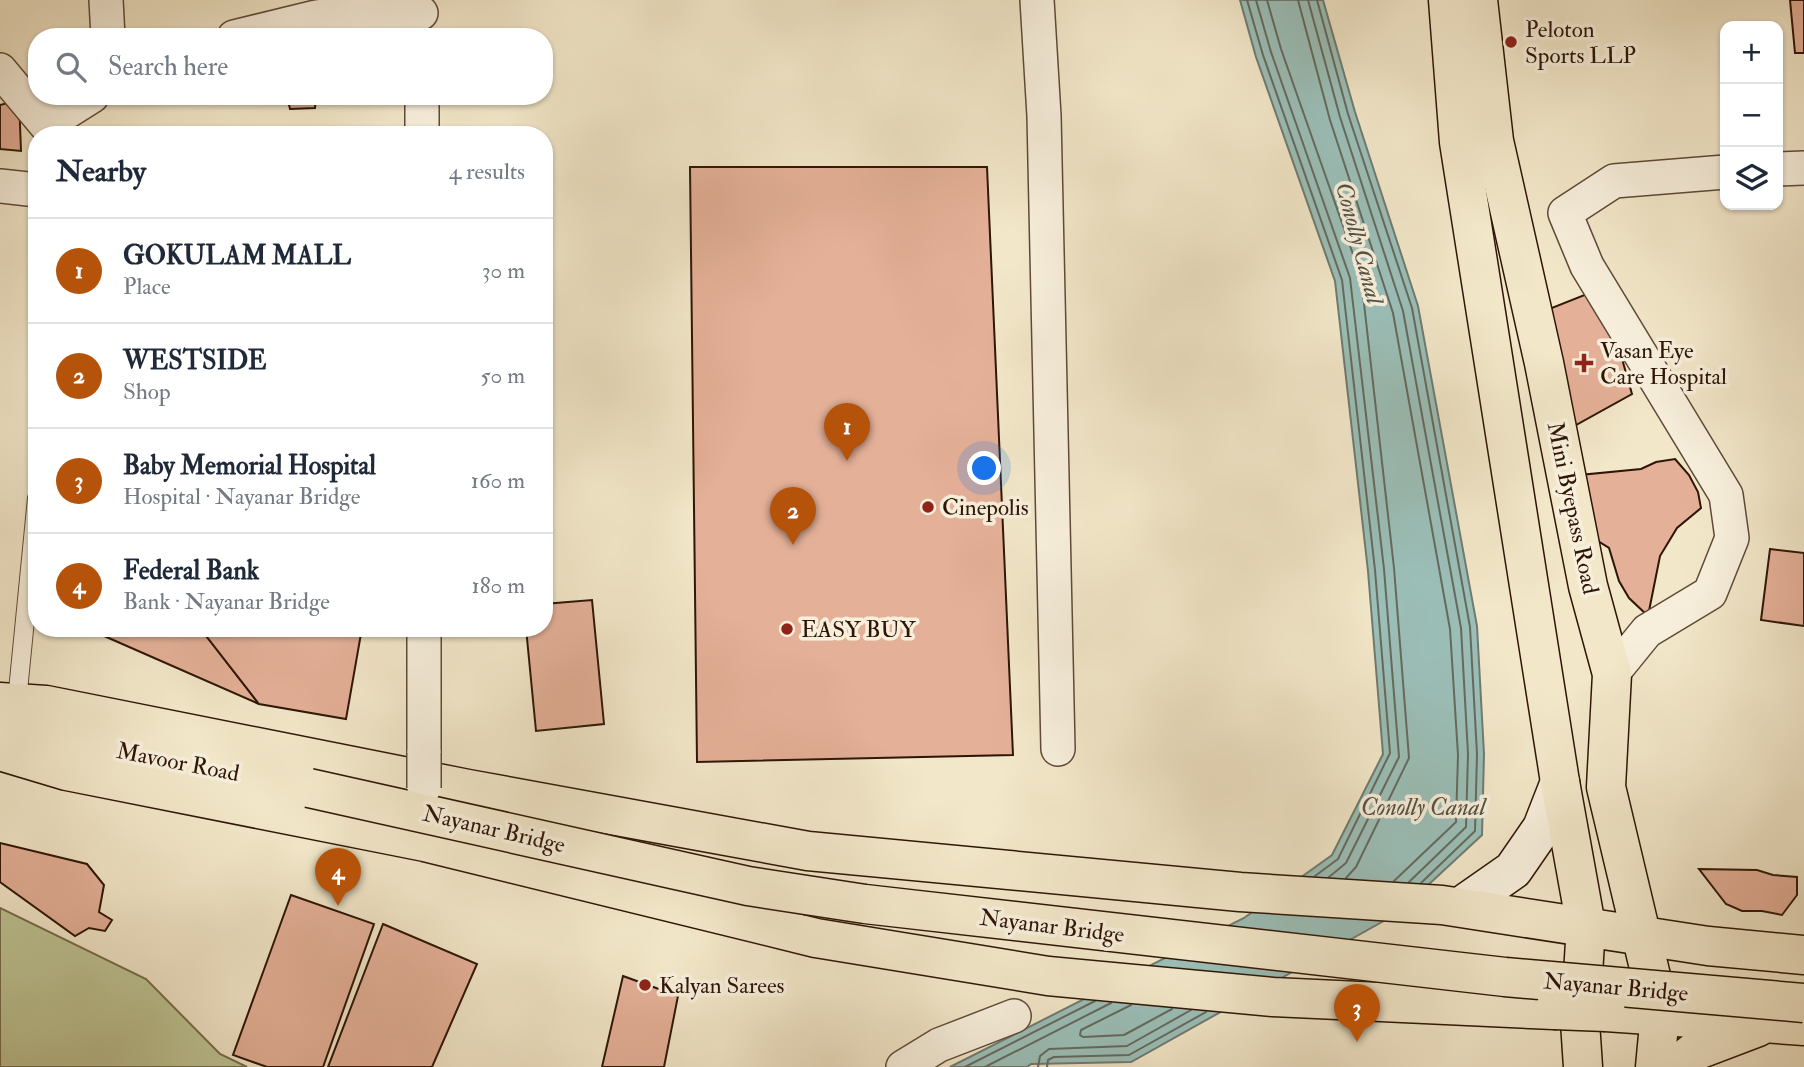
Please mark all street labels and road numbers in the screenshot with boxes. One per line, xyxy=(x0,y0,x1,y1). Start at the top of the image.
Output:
street label: Mini Byepass Road xyxy=(1540,419,1605,597)
street label: Mavoor Road xyxy=(114,736,242,788)
street label: Nayanar Bridge xyxy=(420,799,568,860)
street label: Nayanar Bridge xyxy=(978,903,1126,949)
street label: Nayanar Bridge xyxy=(1542,966,1690,1008)

